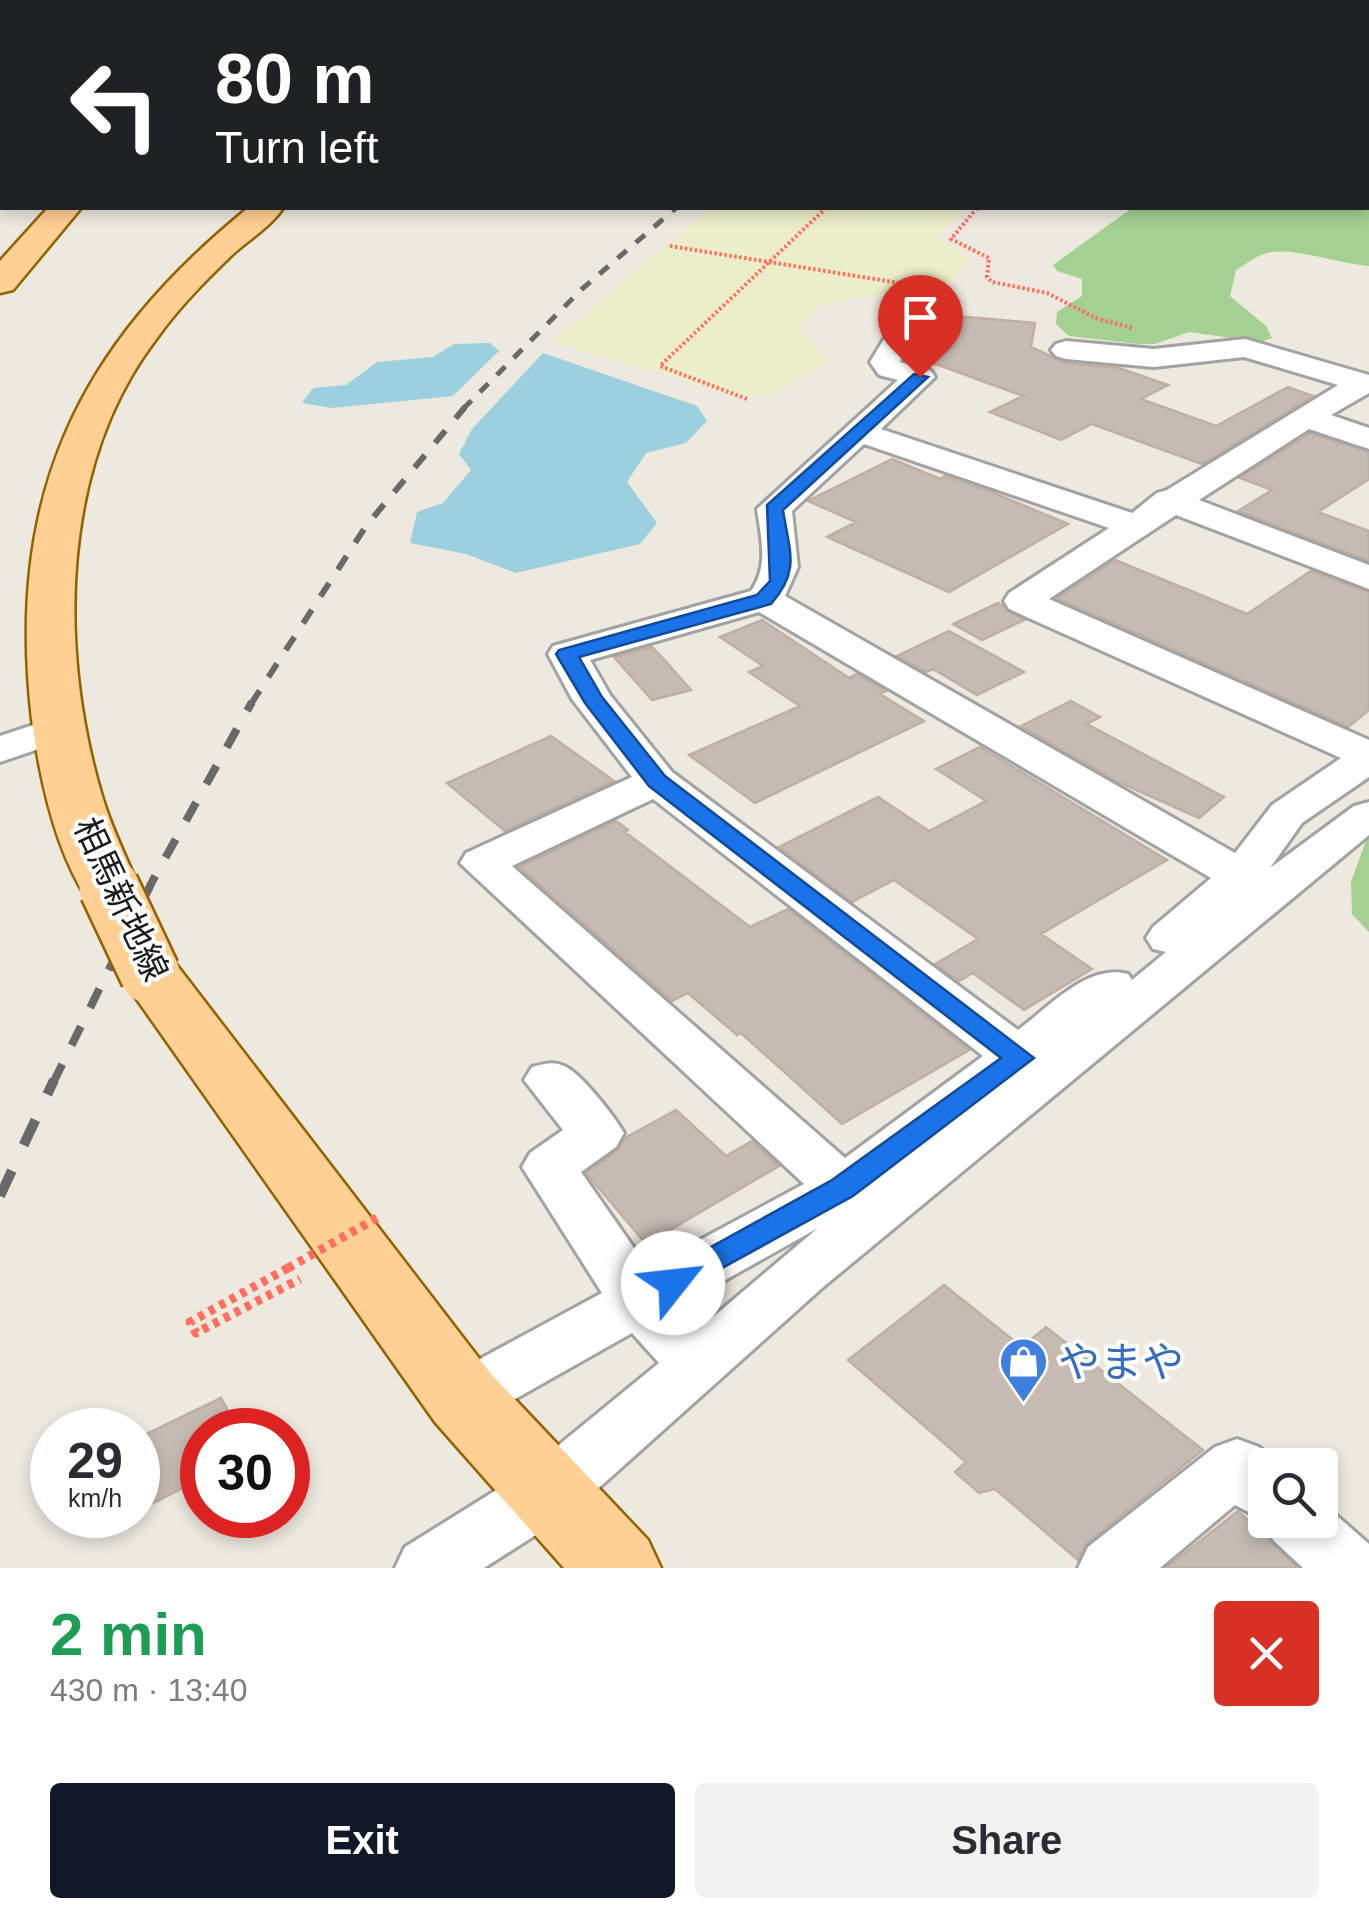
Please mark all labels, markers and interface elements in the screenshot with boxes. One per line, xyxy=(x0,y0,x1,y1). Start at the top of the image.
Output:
icon: left xyxy=(50,40,180,170)
text: 80 m xyxy=(215,40,375,118)
text: Turn left xyxy=(215,122,378,173)
pin xyxy=(878,275,963,378)
icon: arrive xyxy=(893,290,948,345)
street label: 相馬新地線 xyxy=(67,811,176,986)
position arrow xyxy=(621,1231,725,1335)
shop icon: やまや xyxy=(997,1336,1049,1404)
place label: やまや xyxy=(1058,1339,1184,1386)
speed limit sign: 30 xyxy=(180,1408,310,1538)
text: 29 xyxy=(67,1433,123,1489)
map controls xyxy=(1248,1448,1338,1538)
button: search xyxy=(1248,1448,1338,1538)
text: km/h xyxy=(68,1484,122,1512)
text: 2 min xyxy=(50,1601,207,1668)
button: close xyxy=(1214,1601,1319,1706)
text: 430 m · 13:40 xyxy=(50,1672,247,1708)
button: Exit xyxy=(50,1783,675,1898)
button: Share xyxy=(695,1783,1319,1898)

